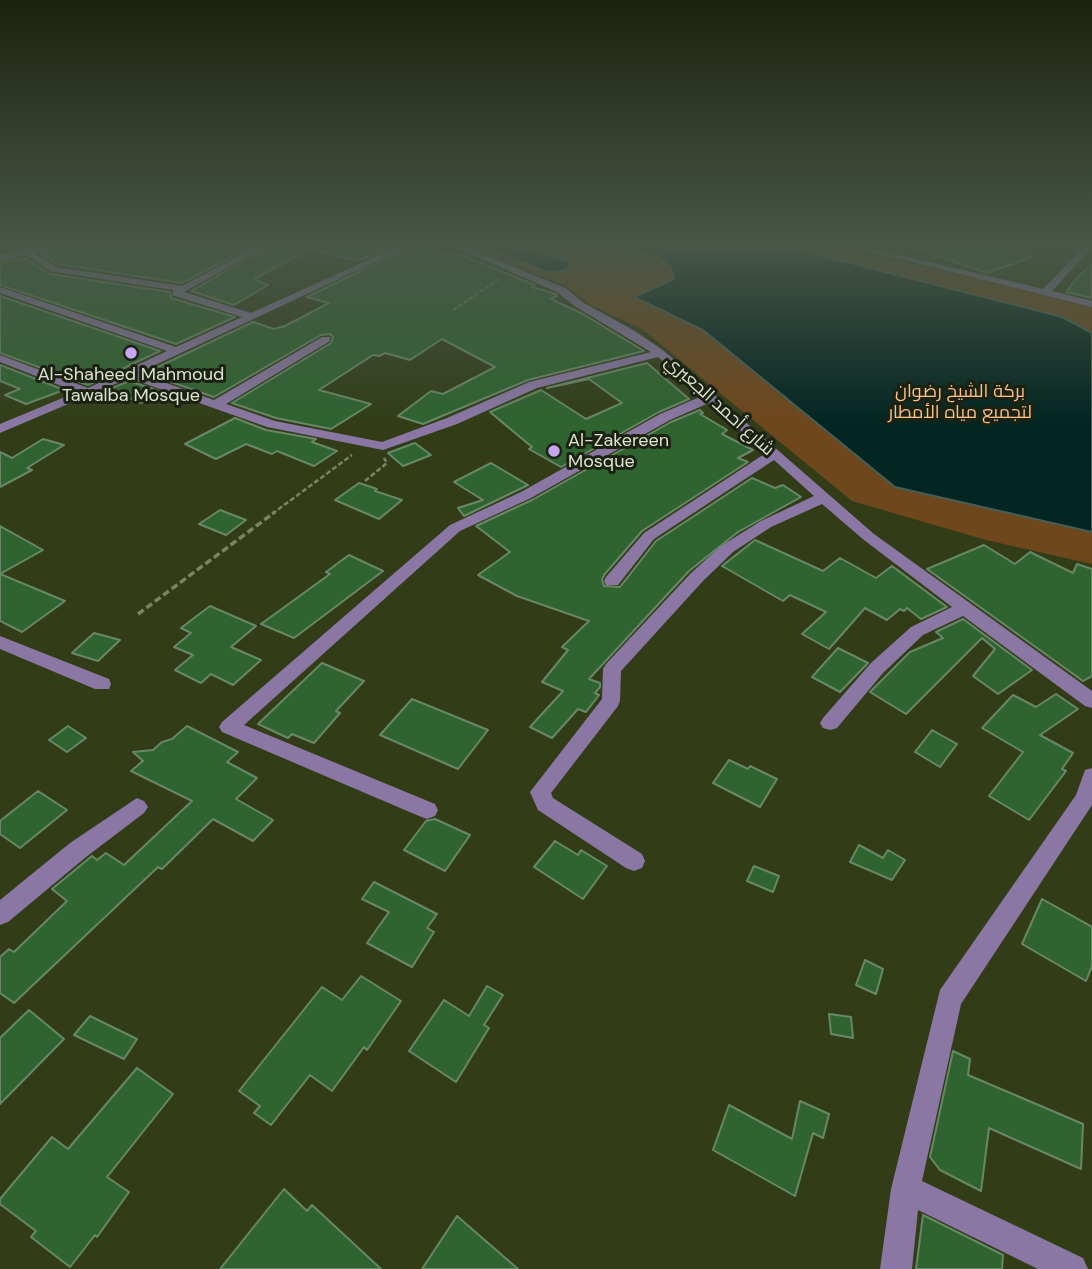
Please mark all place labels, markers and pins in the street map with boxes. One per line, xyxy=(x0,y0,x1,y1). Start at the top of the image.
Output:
marker: Al-Shaheed Mahmoud Tawalba Mosque xyxy=(123,345,139,361)
place label: Al-Shaheed Mahmoud Tawalba Mosque xyxy=(38,364,224,406)
place label: Al-Zakereen Mosque xyxy=(568,430,669,472)
marker: Al-Zakereen Mosque xyxy=(546,443,562,459)

